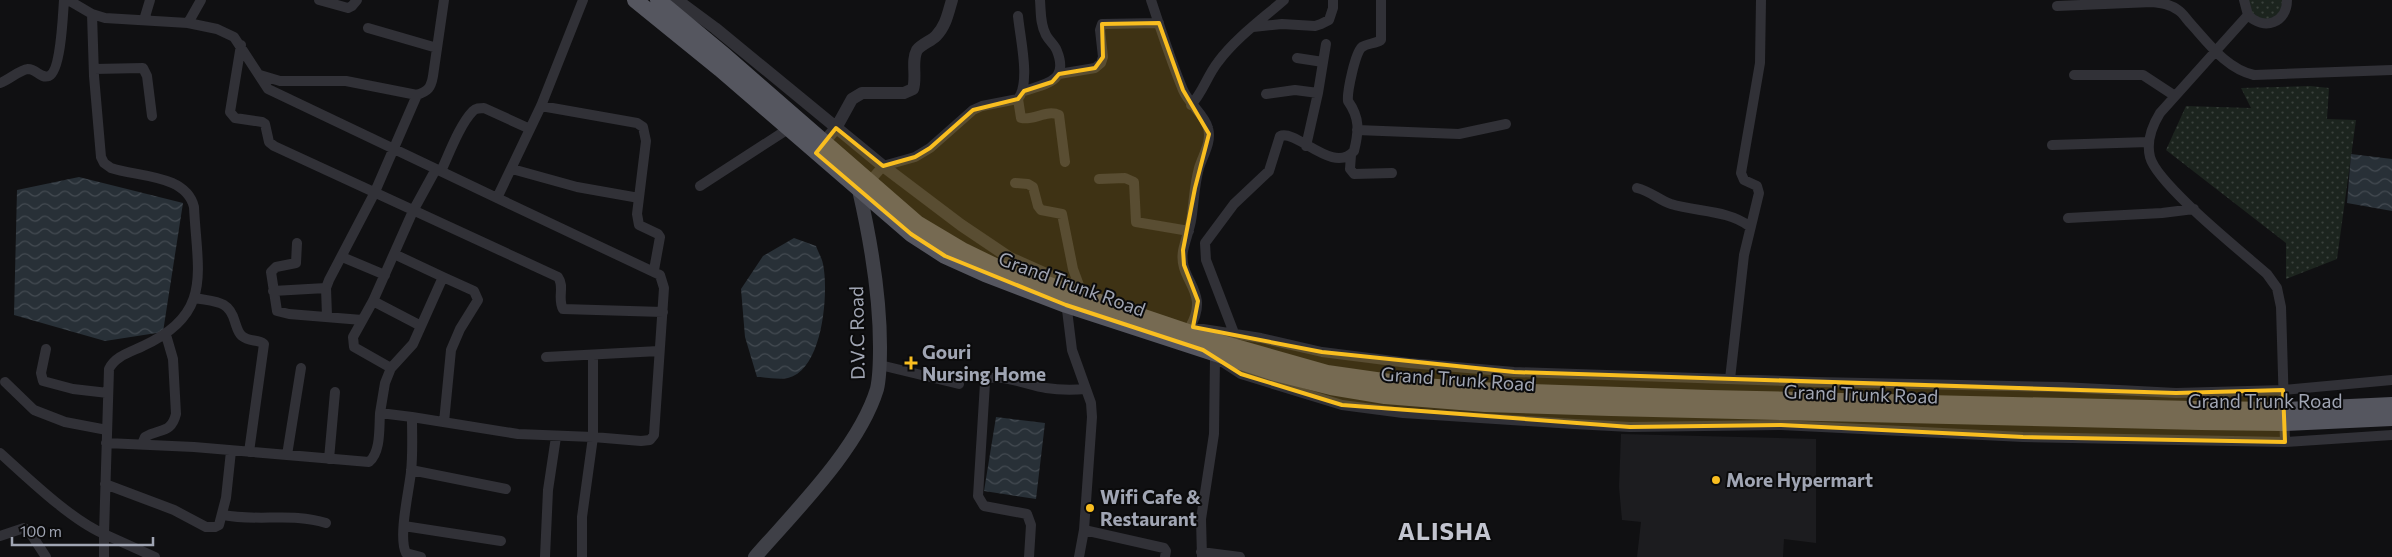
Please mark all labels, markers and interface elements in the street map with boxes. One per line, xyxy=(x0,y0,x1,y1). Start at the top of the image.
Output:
street label: Grand Trunk Road xyxy=(996,246,1149,321)
street label: D.V.C Road xyxy=(844,286,869,380)
place label: Gouri Nursing Home xyxy=(922,340,1046,385)
marker: Gouri Nursing Home xyxy=(904,356,918,370)
street label: Grand Trunk Road xyxy=(1380,362,1536,395)
street label: Grand Trunk Road xyxy=(1783,379,1939,408)
street label: Grand Trunk Road xyxy=(2188,389,2342,412)
place label: More Hypermart xyxy=(1726,468,1873,491)
marker: More Hypermart xyxy=(1710,474,1722,486)
place label: Wifi Cafe & Restaurant xyxy=(1100,485,1201,530)
marker: Wifi Cafe & Restaurant xyxy=(1084,502,1096,514)
scale bar xyxy=(12,514,154,546)
district label: ALISHA xyxy=(1398,516,1492,545)
text: 100 m xyxy=(20,522,62,540)

